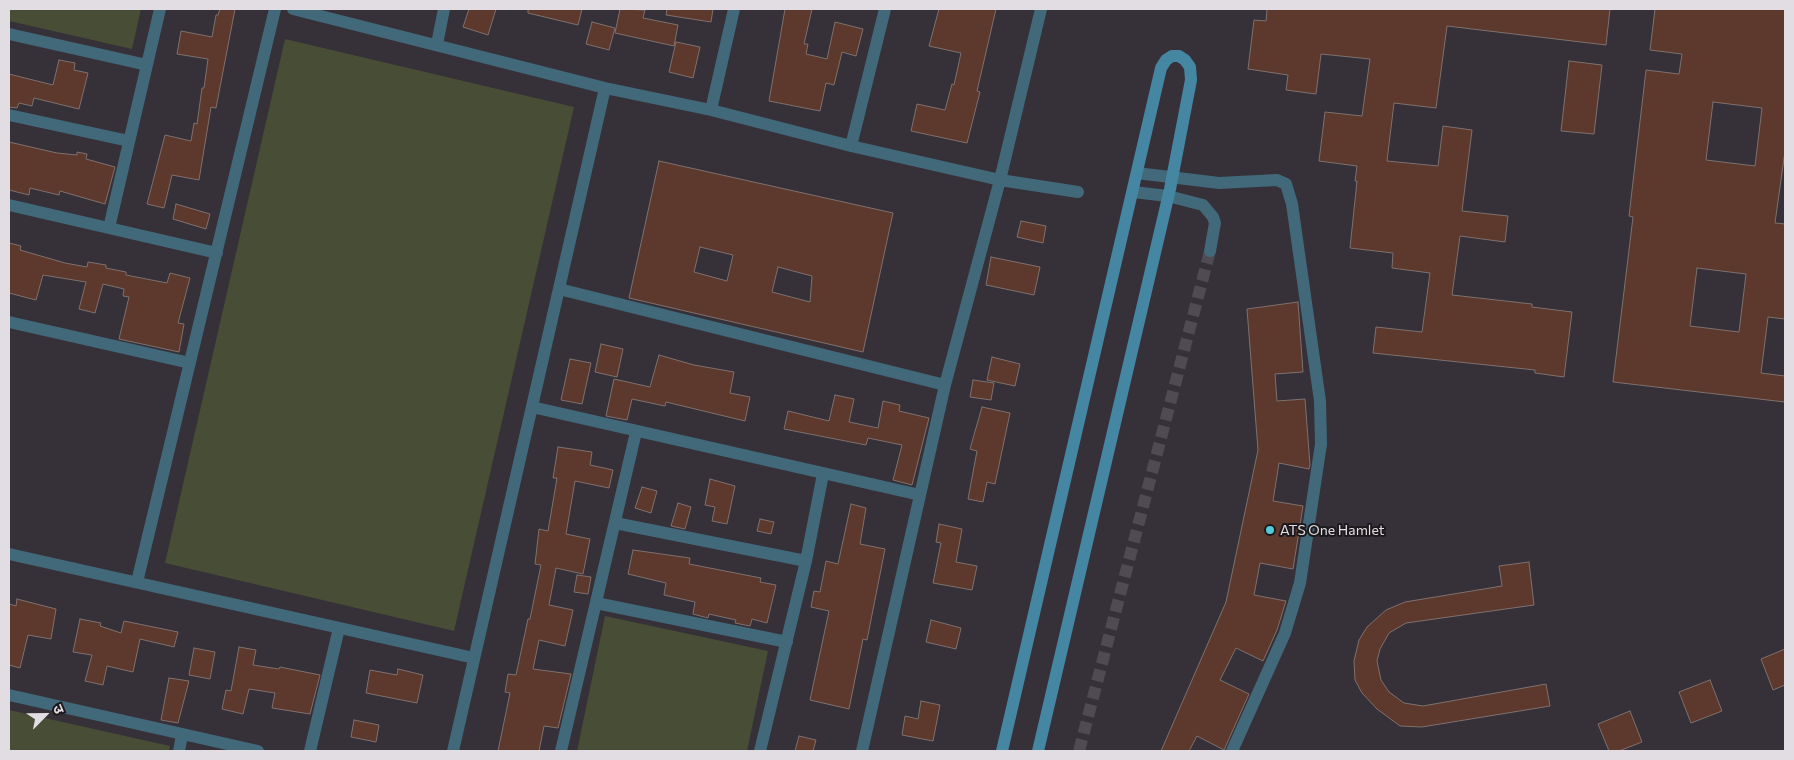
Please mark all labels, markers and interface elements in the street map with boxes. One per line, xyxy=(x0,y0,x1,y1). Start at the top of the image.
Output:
place label: ATS One Hamlet xyxy=(1280,522,1384,538)
marker: ATS One Hamlet xyxy=(1264,524,1276,536)
north arrow xyxy=(20,690,70,740)
text: उ xyxy=(50,702,69,716)

